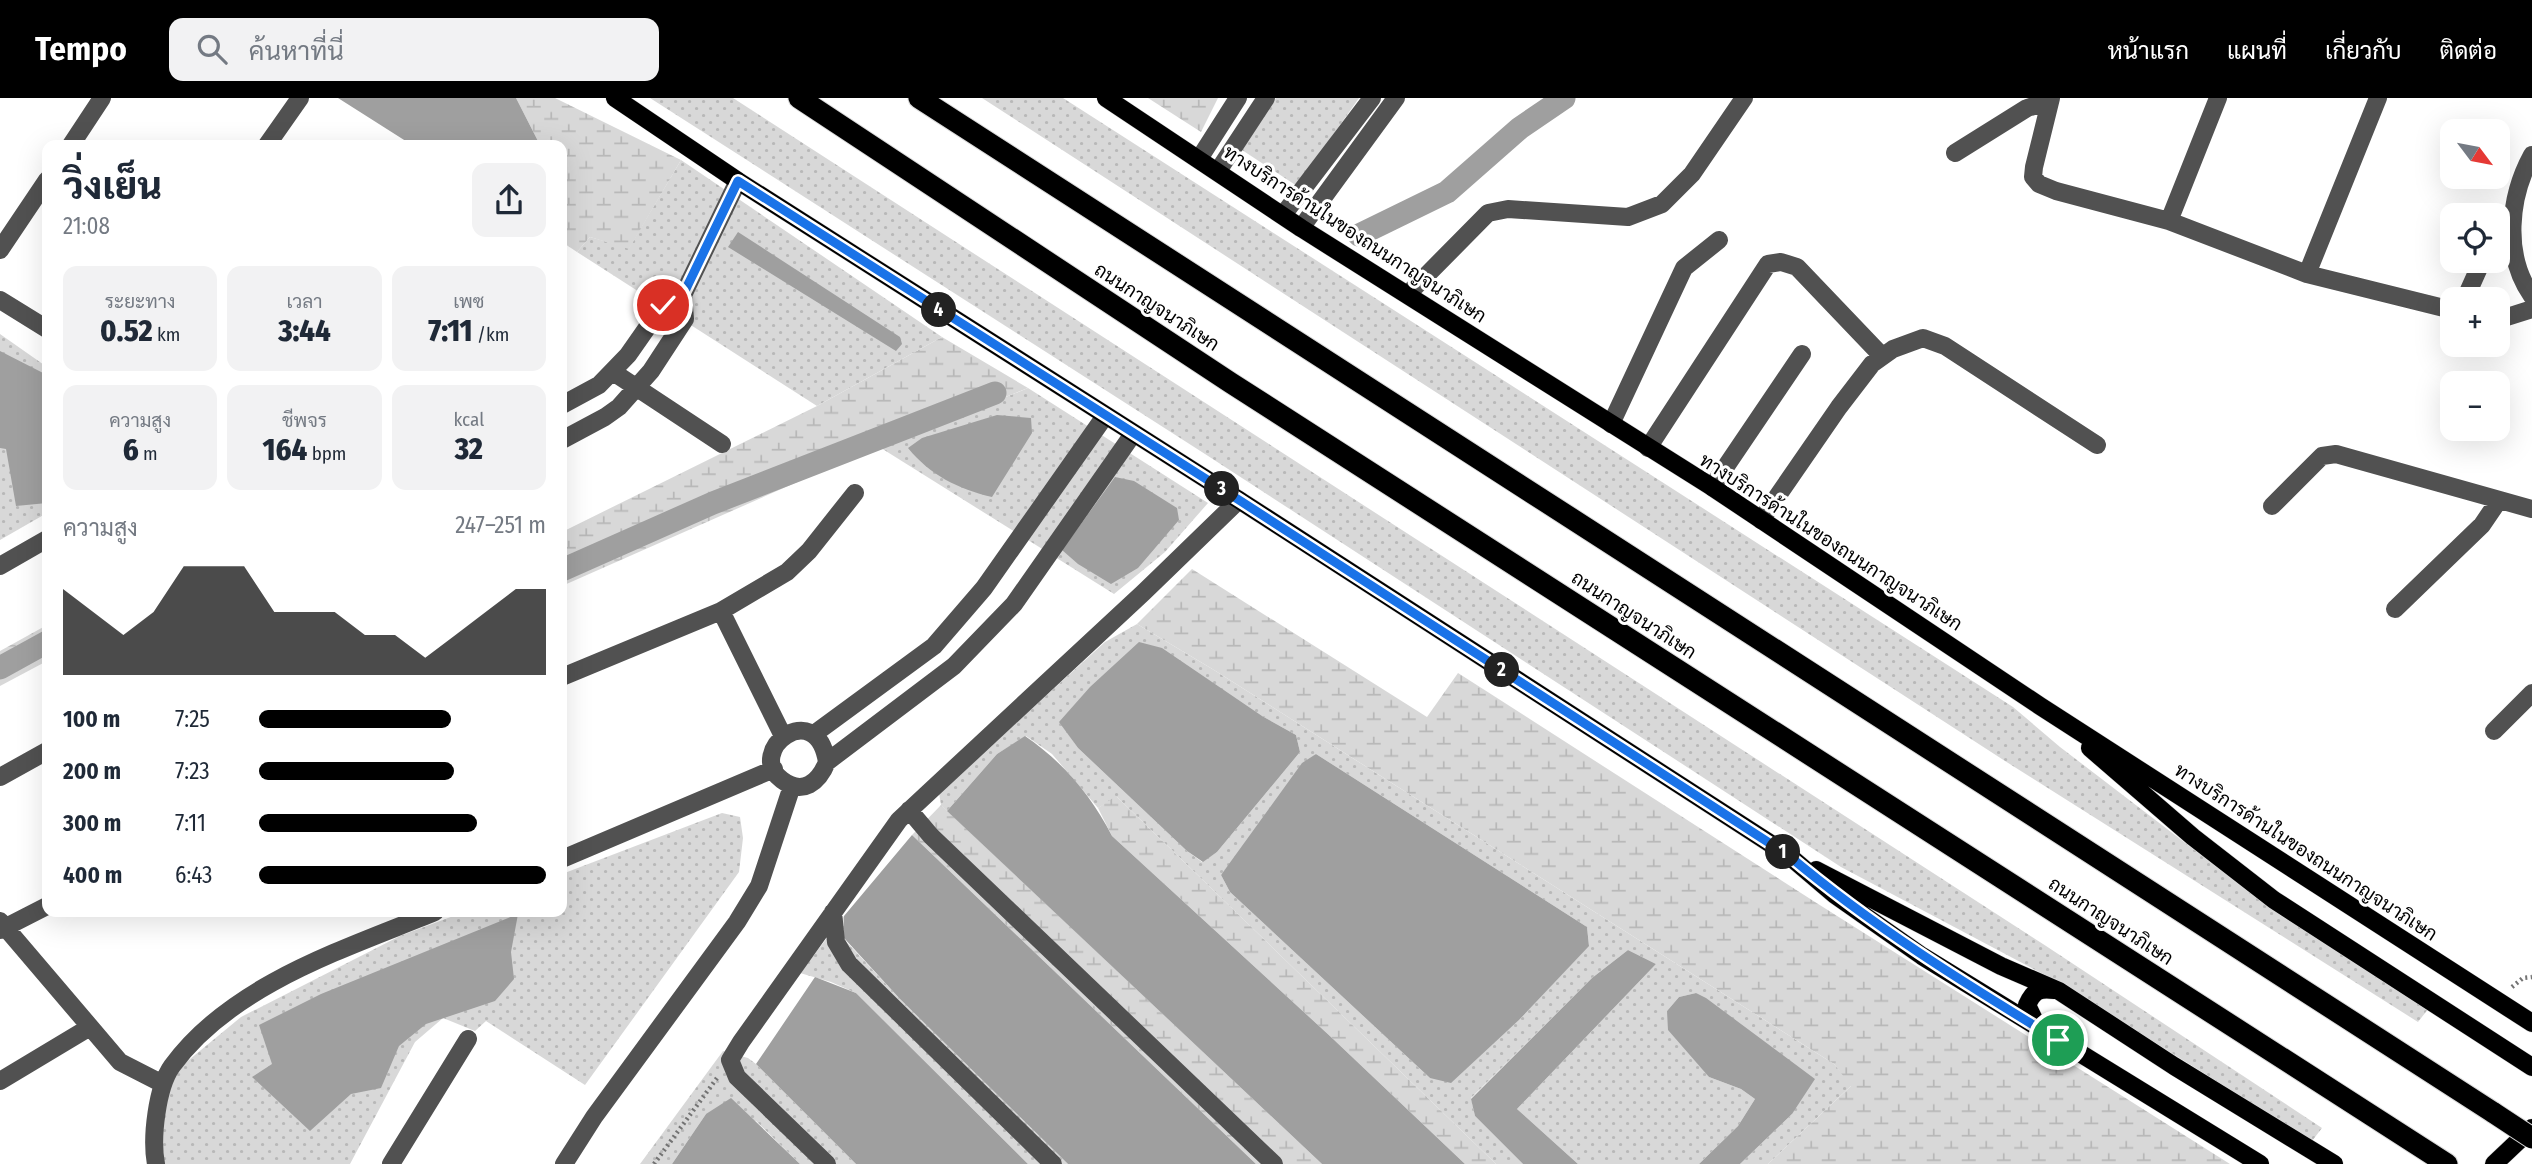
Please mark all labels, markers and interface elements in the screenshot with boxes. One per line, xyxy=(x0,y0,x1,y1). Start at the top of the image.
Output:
search box xyxy=(169,18,659,81)
text: Tempo xyxy=(35,29,127,69)
icon: search xyxy=(193,30,231,68)
text: ค้นหาที่นี่ xyxy=(249,36,344,67)
text: หน้าแรก xyxy=(2108,37,2189,65)
text: แผนที่ xyxy=(2227,37,2287,65)
text: เกี่ยวกับ xyxy=(2325,37,2402,65)
text: ติดต่อ xyxy=(2440,37,2497,65)
north arrow xyxy=(2440,119,2510,189)
map controls xyxy=(2440,119,2510,441)
street label: ทางบริการด้านในของถนนกาญจนาภิเษก xyxy=(1219,140,1491,328)
text: วิ่งเย็น xyxy=(63,163,162,209)
button: share xyxy=(472,163,546,237)
button: locate xyxy=(2440,203,2510,273)
text: 21:08 xyxy=(63,212,110,240)
street label: ถนนกาญจนาภิเษก xyxy=(1090,258,1224,356)
pin xyxy=(633,275,693,335)
icon: check xyxy=(644,286,682,324)
button: + xyxy=(2440,287,2510,357)
text: ระยะทาง xyxy=(105,290,176,313)
text: เวลา xyxy=(287,290,322,313)
text: เพซ xyxy=(453,290,484,313)
pin: 4 xyxy=(922,292,956,328)
text: 4 xyxy=(934,298,943,321)
text: 0.52 xyxy=(100,313,153,349)
text: 3:44 xyxy=(278,313,331,349)
text: 7:11 xyxy=(428,313,473,349)
text: km xyxy=(153,323,180,346)
text: /km xyxy=(473,323,509,346)
button: − xyxy=(2440,371,2510,441)
text: kcal xyxy=(453,408,484,431)
text: ความสูง xyxy=(109,409,171,432)
text: ชีพจร xyxy=(282,409,327,432)
text: 32 xyxy=(455,431,483,467)
text: 6 xyxy=(123,432,139,468)
text: 164 xyxy=(263,432,307,468)
text: m xyxy=(139,442,158,465)
text: bpm xyxy=(307,442,346,465)
street label: ทางบริการด้านในของถนนกาญจนาภิเษก xyxy=(1695,448,1967,636)
pin: 3 xyxy=(1204,472,1240,506)
text: 3 xyxy=(1217,477,1226,500)
text: 247–251 m xyxy=(455,511,546,539)
text: ความสูง xyxy=(63,514,138,542)
street label: ถนนกาญจนาภิเษก xyxy=(1567,566,1701,664)
pin: 2 xyxy=(1484,652,1520,688)
text: 2 xyxy=(1497,658,1506,681)
text: 100 m xyxy=(63,705,120,733)
text: 7:25 xyxy=(175,705,210,733)
text: 200 m xyxy=(63,757,121,785)
text: 7:23 xyxy=(175,757,210,785)
street label: ทางบริการด้านในของถนนกาญจนาภิเษก xyxy=(2170,758,2442,946)
text: 300 m xyxy=(63,809,121,837)
text: 7:11 xyxy=(175,809,206,837)
pin: 1 xyxy=(1766,834,1800,870)
text: 1 xyxy=(1778,840,1787,863)
text: 400 m xyxy=(63,861,122,889)
text: 6:43 xyxy=(175,861,212,889)
street label: ถนนกาญจนาภิเษก xyxy=(2044,872,2178,970)
pin xyxy=(2028,1010,2088,1070)
icon: arrive xyxy=(2039,1021,2077,1059)

